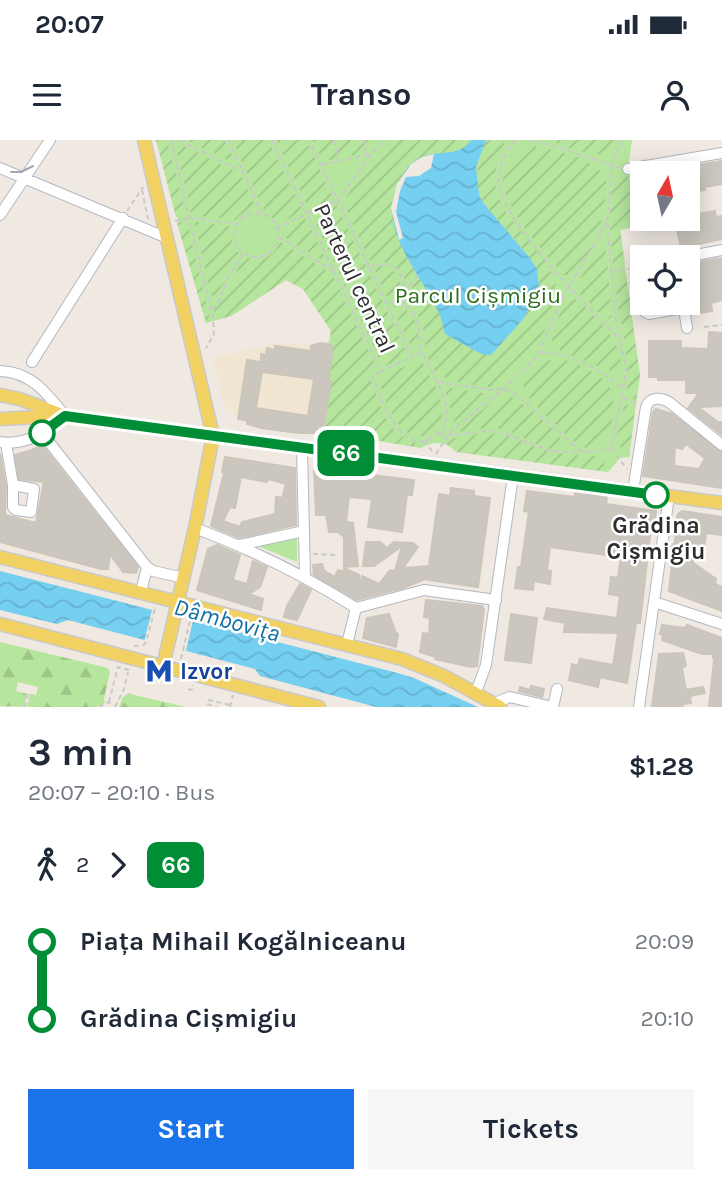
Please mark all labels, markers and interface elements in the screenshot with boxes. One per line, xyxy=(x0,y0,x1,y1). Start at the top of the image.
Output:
text: 20:07 xyxy=(35,9,104,40)
icon: menu xyxy=(28,76,66,114)
text: Transo xyxy=(311,76,411,113)
icon: person xyxy=(656,76,694,114)
north arrow xyxy=(630,161,700,231)
map controls xyxy=(630,161,700,315)
street label: Parterul central xyxy=(308,199,401,357)
button: locate xyxy=(630,245,700,315)
park label: Parcul Cișmigiu xyxy=(395,282,561,309)
unlabelled marker xyxy=(29,420,55,446)
line badge: 66 xyxy=(314,430,378,476)
text: 66 xyxy=(331,439,361,467)
marker: Grădina Cișmigiu xyxy=(643,482,669,508)
place label: Grădina Cișmigiu xyxy=(607,512,705,565)
water label: Dâmbovița xyxy=(171,592,283,648)
metro station icon: Izvor xyxy=(144,656,174,686)
place label: Izvor xyxy=(180,658,232,685)
text: 3 min xyxy=(28,730,133,775)
text: $1.28 xyxy=(629,751,694,782)
text: 20:07 – 20:10 · Bus xyxy=(28,779,215,806)
icon: walk xyxy=(28,846,66,884)
icon: forward xyxy=(99,846,137,884)
text: 2 xyxy=(76,851,89,878)
text: 66 xyxy=(161,851,190,879)
text: Piața Mihail Kogălniceanu xyxy=(80,926,407,957)
text: 20:09 xyxy=(635,928,694,955)
text: Grădina Cișmigiu xyxy=(80,1003,297,1034)
text: 20:10 xyxy=(640,1005,694,1032)
button: Start xyxy=(28,1089,354,1169)
button: Tickets xyxy=(368,1089,694,1169)

